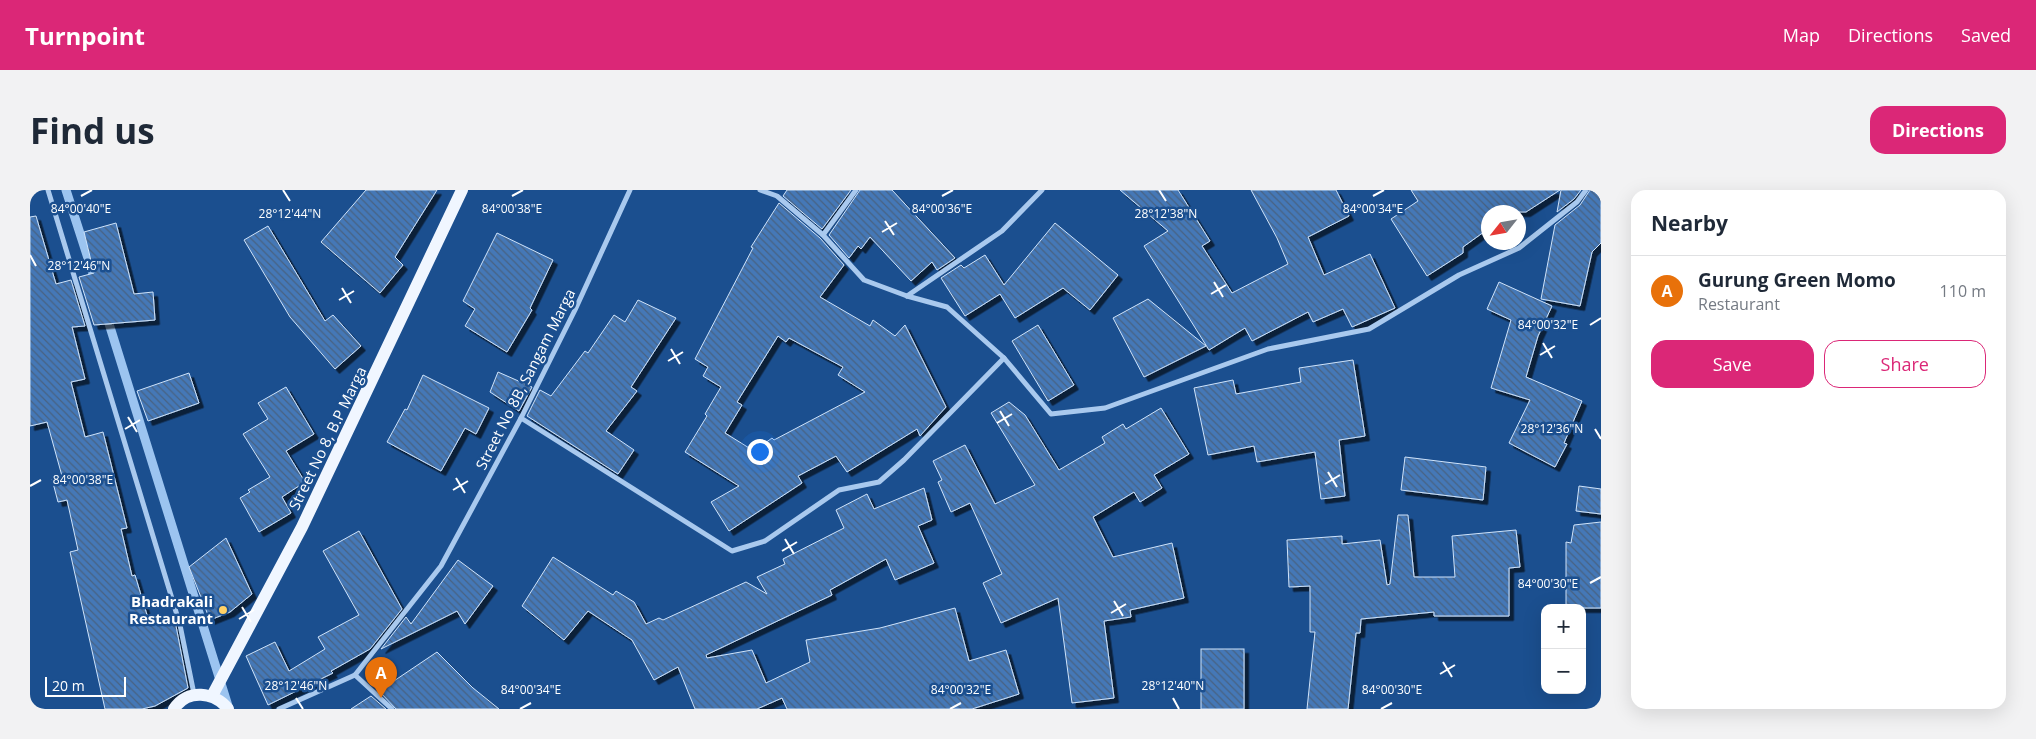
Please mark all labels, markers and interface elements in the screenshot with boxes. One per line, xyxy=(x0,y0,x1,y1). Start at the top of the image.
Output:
text: Turnpoint xyxy=(25,19,145,52)
text: Map xyxy=(1783,23,1820,47)
text: Directions xyxy=(1848,23,1933,47)
text: Saved xyxy=(1961,23,2011,47)
button: Directions xyxy=(1870,106,2006,154)
text: Find us xyxy=(30,107,155,154)
text: 84°00'40"E xyxy=(51,200,111,217)
text: 84°00'38"E xyxy=(482,200,542,217)
text: 84°00'36"E xyxy=(912,200,972,217)
text: 84°00'34"E xyxy=(1343,200,1403,217)
text: 28°12'44"N xyxy=(259,205,321,222)
text: 28°12'38"N xyxy=(1135,205,1197,222)
north arrow xyxy=(1481,205,1526,250)
text: Nearby xyxy=(1651,209,1728,237)
text: 28°12'46"N xyxy=(48,257,110,274)
text: Gurung Green Momo xyxy=(1698,267,1896,293)
text: A xyxy=(1661,280,1673,302)
text: 110 m xyxy=(1940,280,1986,302)
street label: Street No 8B, Sangam Marga xyxy=(471,285,579,473)
text: Restaurant xyxy=(1698,293,1780,315)
text: 84°00'32"E xyxy=(1518,316,1578,333)
button: Save xyxy=(1651,340,1814,388)
button: Share xyxy=(1824,340,1986,388)
street label: Street No 8, B.P Marga xyxy=(284,363,370,513)
text: 28°12'36"N xyxy=(1521,420,1583,437)
your location xyxy=(747,439,773,465)
text: 84°00'38"E xyxy=(53,471,113,488)
text: 84°00'30"E xyxy=(1518,575,1578,592)
place label: Bhadrakali Restaurant xyxy=(129,591,213,628)
marker: Bhadrakali Restaurant xyxy=(217,604,229,616)
map controls xyxy=(1541,604,1586,694)
button: + xyxy=(1541,604,1586,649)
button: − xyxy=(1541,649,1586,694)
pin: A xyxy=(365,657,397,698)
scale bar xyxy=(45,674,126,697)
text: 20 m xyxy=(52,676,85,695)
text: 28°12'46"N xyxy=(265,677,327,694)
text: 28°12'40"N xyxy=(1142,677,1204,694)
text: 84°00'34"E xyxy=(501,681,561,698)
text: 84°00'32"E xyxy=(931,681,991,698)
text: 84°00'30"E xyxy=(1362,681,1422,698)

